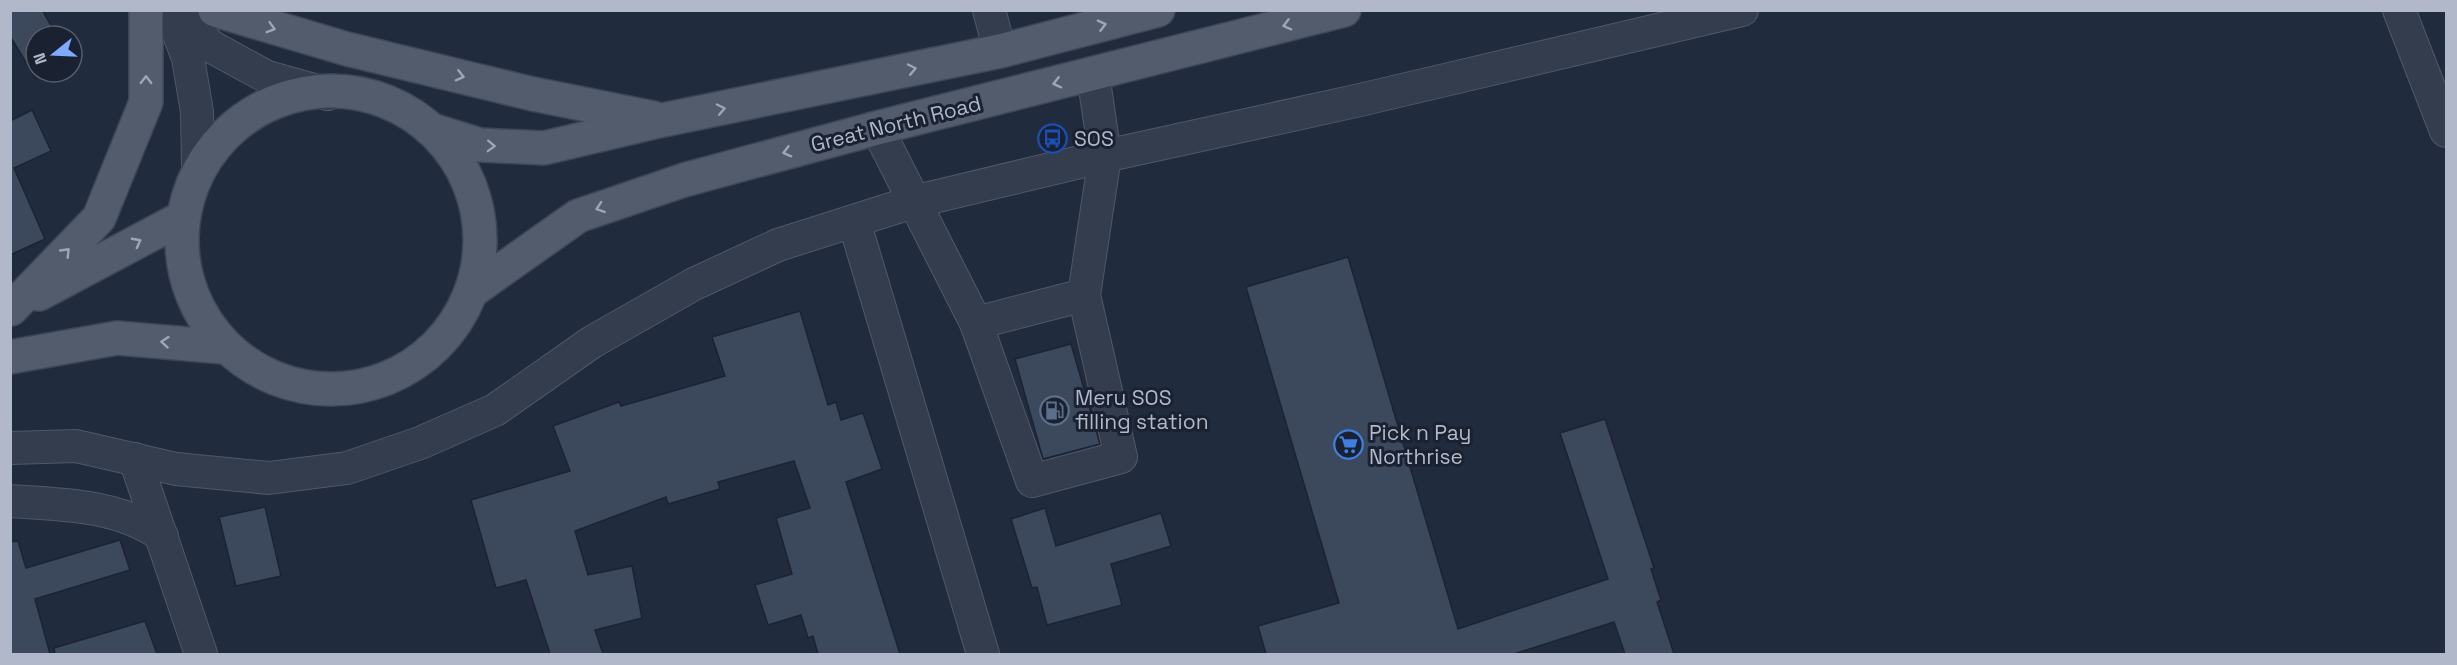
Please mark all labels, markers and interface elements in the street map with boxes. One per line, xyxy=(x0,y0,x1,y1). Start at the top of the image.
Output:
one-way arrow xyxy=(1282,17,1292,30)
one-way arrow xyxy=(1096,19,1106,32)
one-way arrow xyxy=(265,21,276,33)
north arrow xyxy=(24,24,84,84)
text: N xyxy=(29,50,52,67)
one-way arrow xyxy=(906,63,916,76)
one-way arrow xyxy=(455,69,465,82)
one-way arrow xyxy=(140,75,152,84)
one-way arrow xyxy=(1052,75,1062,88)
street label: Great North Road xyxy=(808,89,984,158)
one-way arrow xyxy=(716,103,726,116)
bus stop icon: SOS xyxy=(1037,123,1069,155)
place label: SOS xyxy=(1074,125,1114,152)
one-way arrow xyxy=(487,139,496,152)
one-way arrow xyxy=(782,145,793,157)
one-way arrow xyxy=(595,201,606,213)
one-way arrow xyxy=(130,238,141,250)
one-way arrow xyxy=(59,248,70,258)
one-way arrow xyxy=(161,336,170,349)
place label: Meru SOS filling station xyxy=(1075,384,1209,435)
fuel station icon: Meru SOS filling station xyxy=(1038,394,1070,426)
place label: Pick n Pay Northrise xyxy=(1369,419,1471,470)
supermarket icon: Pick n Pay Northrise xyxy=(1332,429,1364,461)

